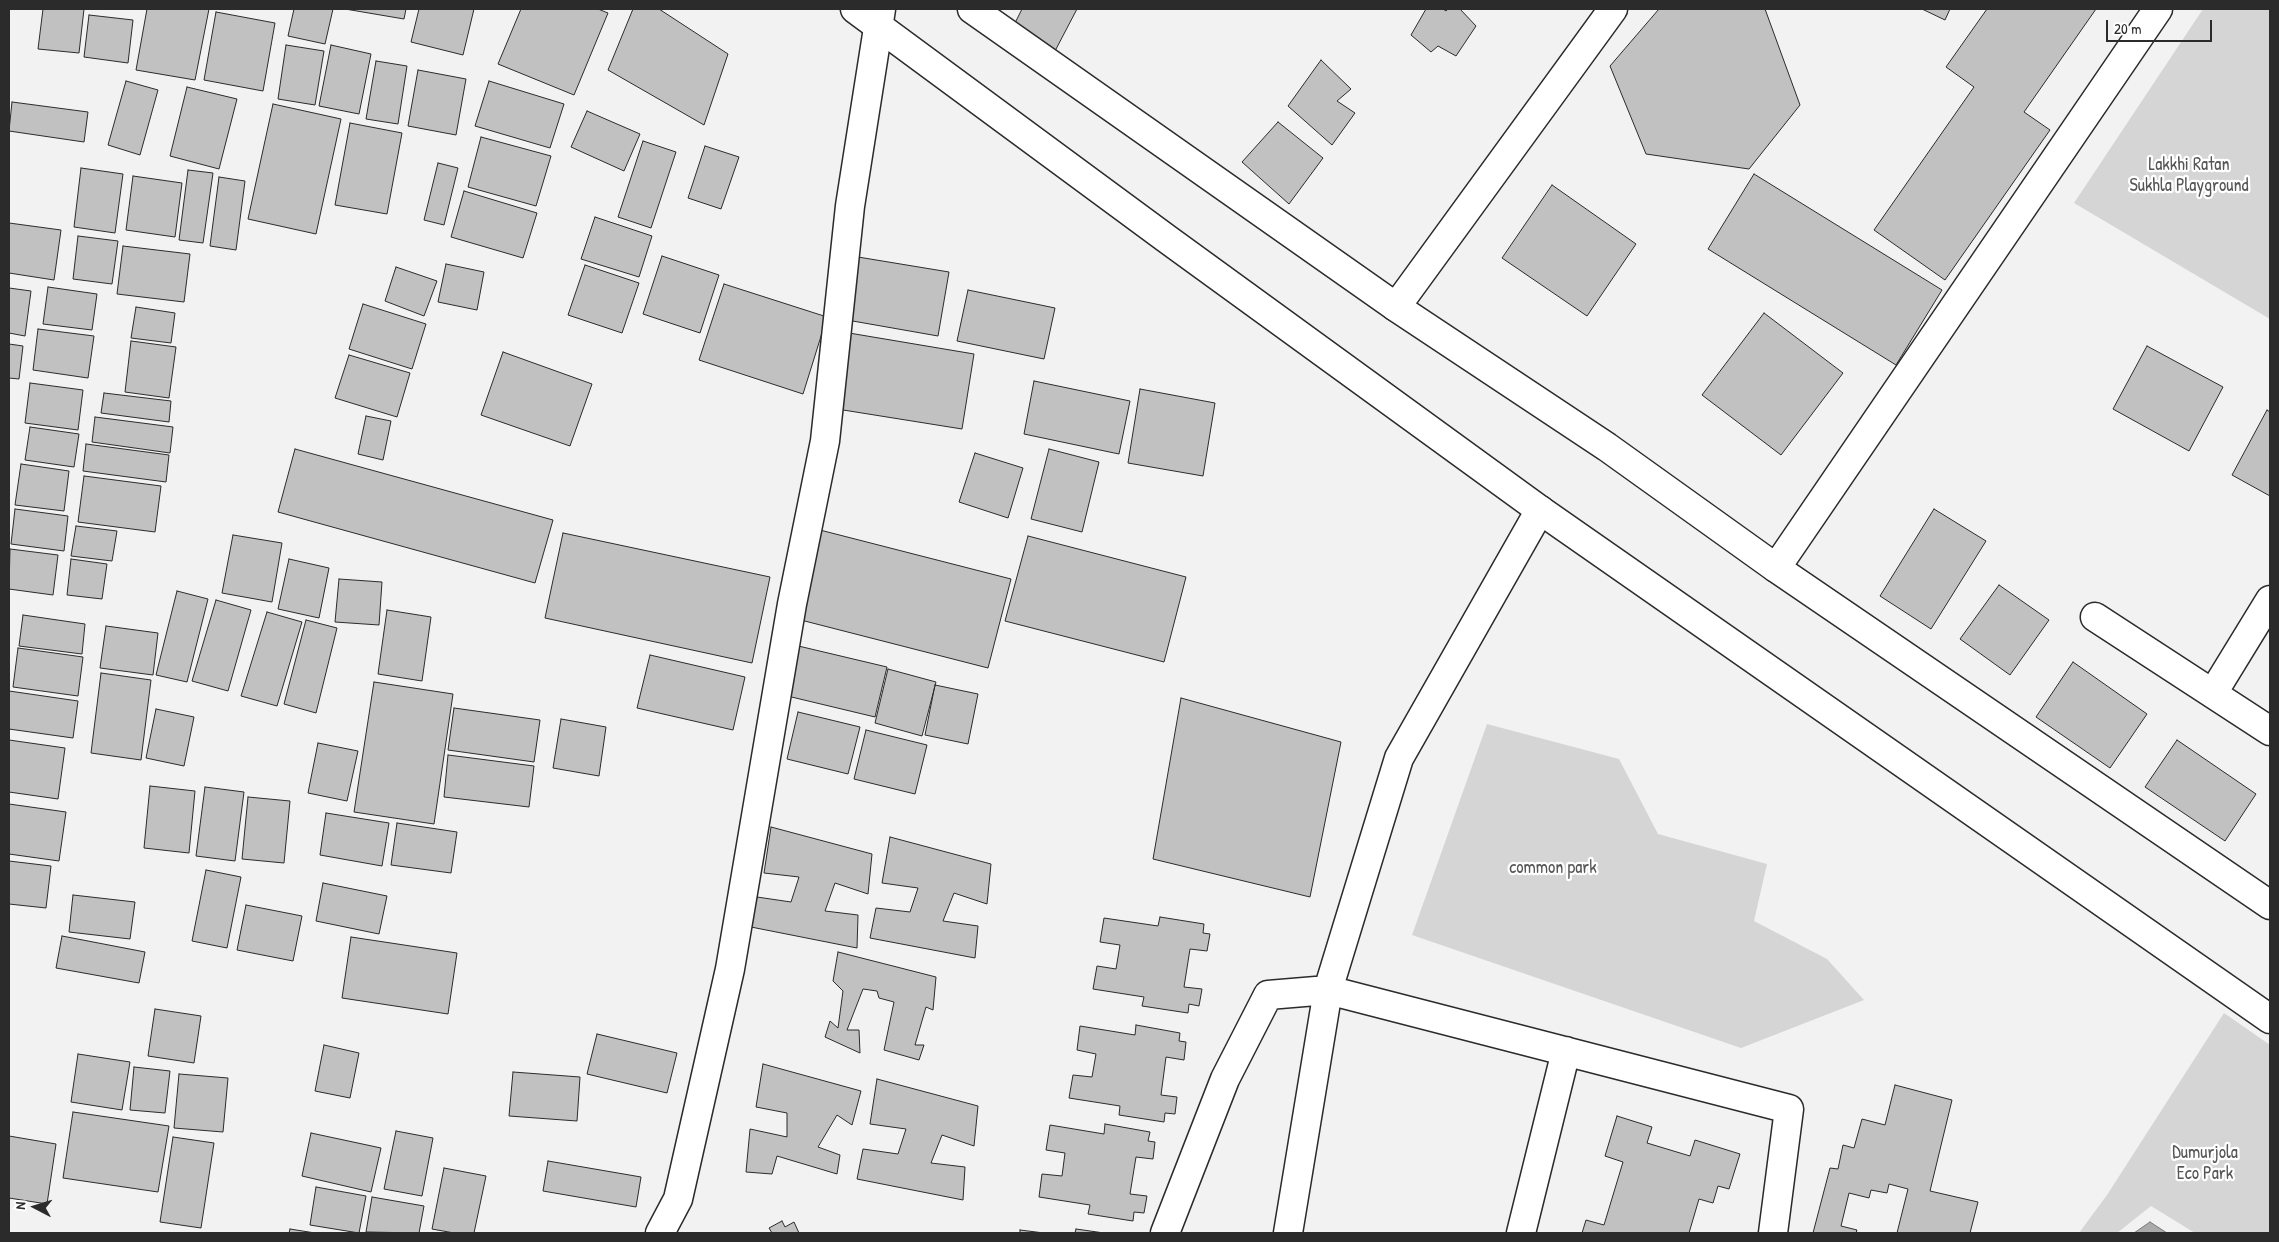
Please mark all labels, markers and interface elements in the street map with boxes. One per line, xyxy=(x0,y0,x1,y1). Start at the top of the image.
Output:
scale bar xyxy=(2109,10,2215,42)
text: 20 m xyxy=(2114,18,2141,39)
park label: Lakkhi Ratan Sukhla Playground xyxy=(2129,154,2249,196)
park label: common park xyxy=(1509,857,1597,879)
park label: Dumurjola Eco Park xyxy=(2172,1142,2238,1184)
north arrow xyxy=(10,1182,60,1232)
text: N xyxy=(10,1201,29,1210)

